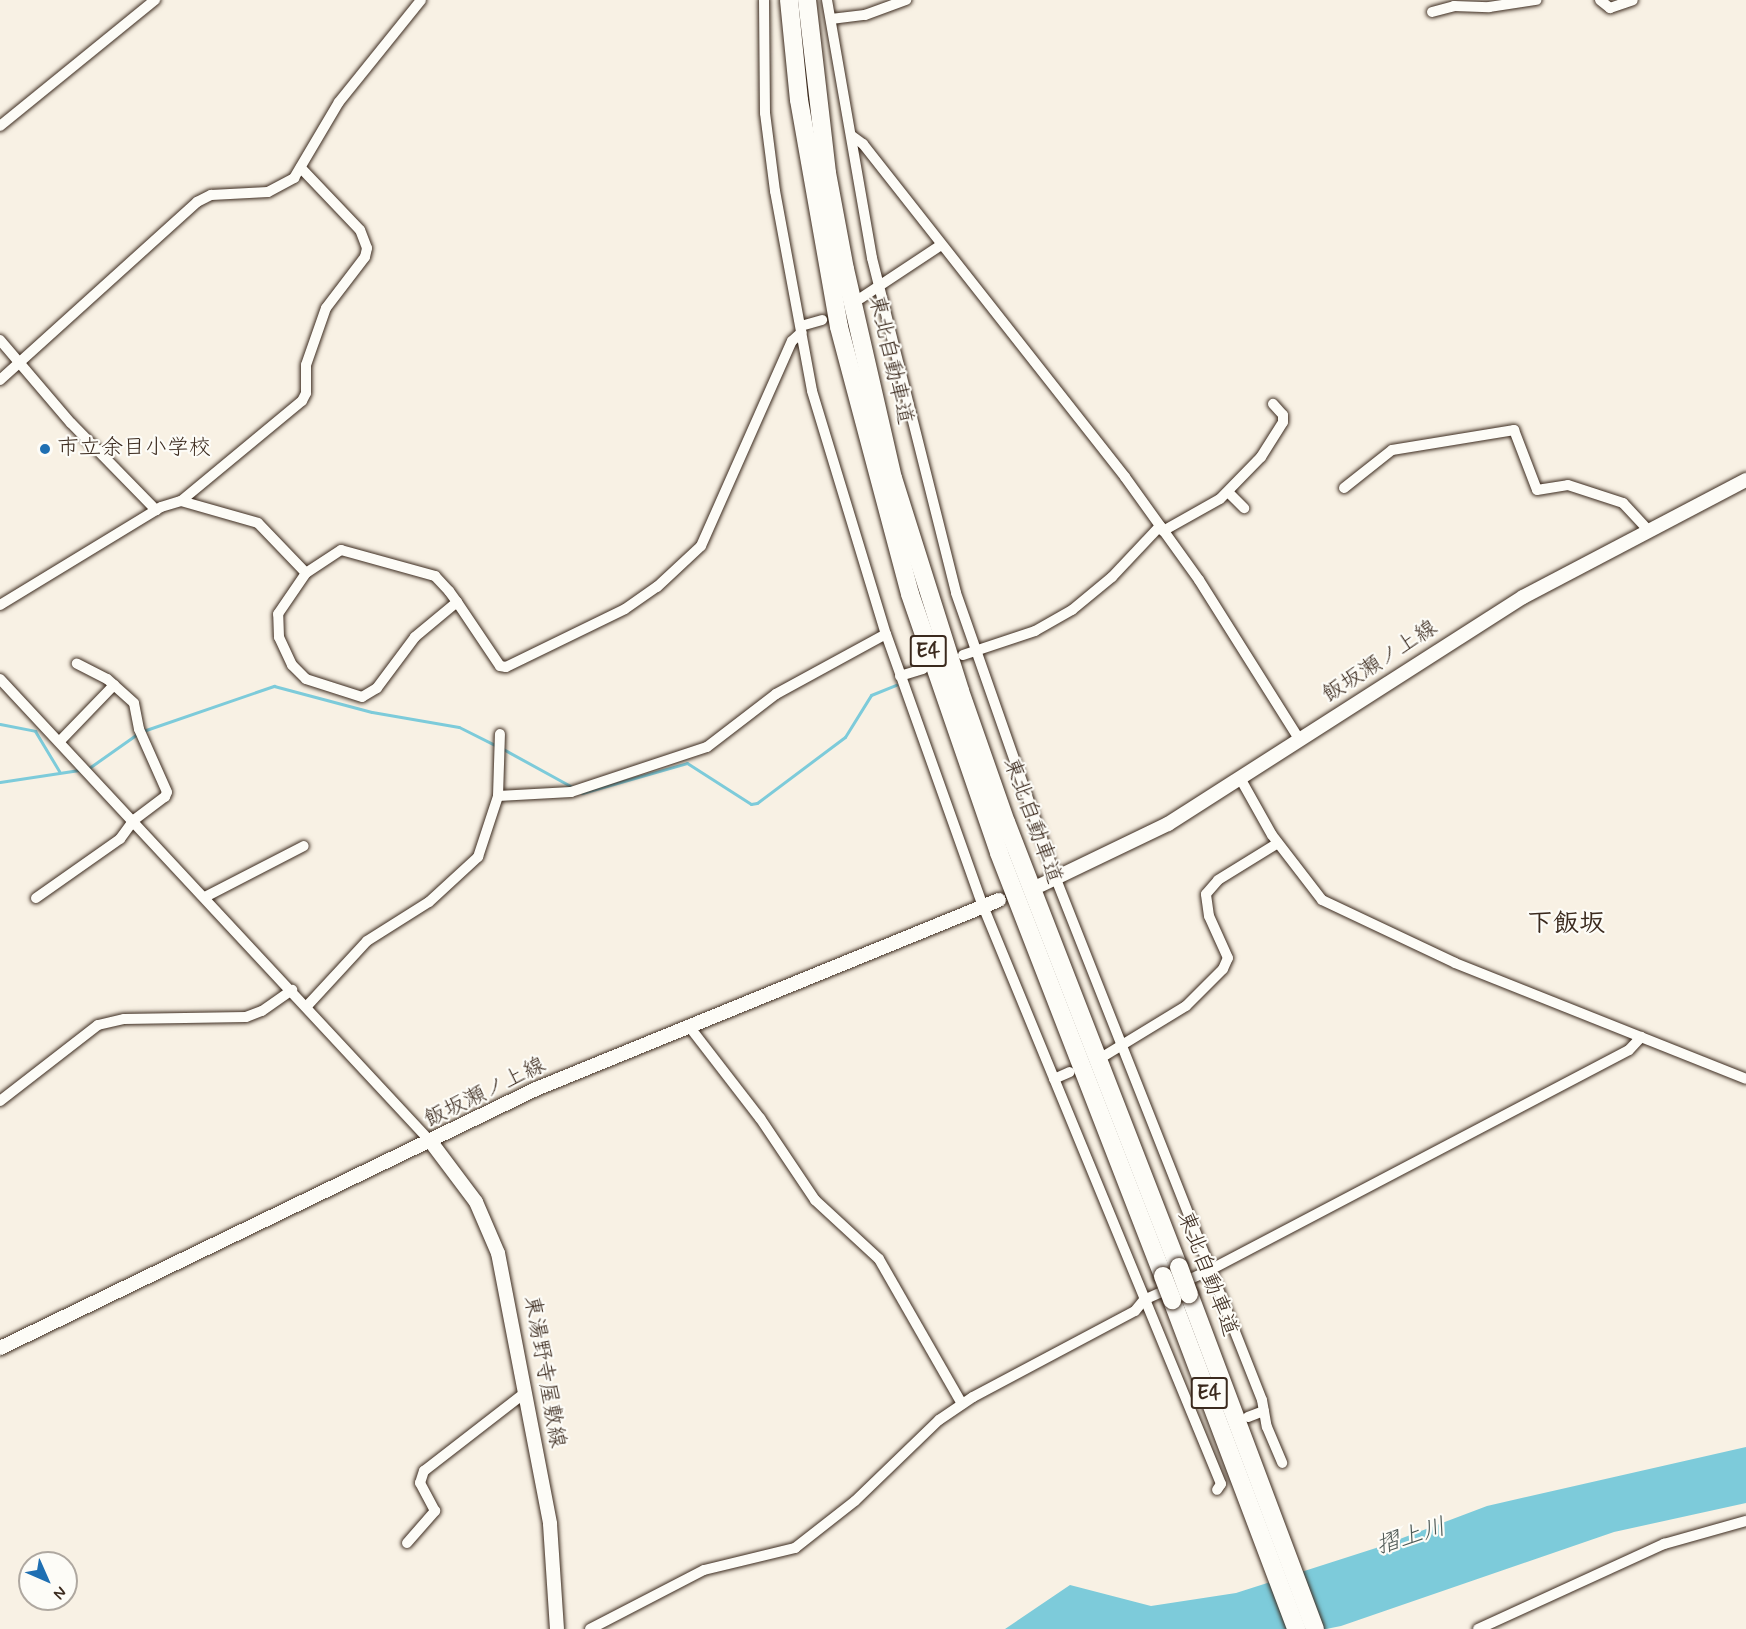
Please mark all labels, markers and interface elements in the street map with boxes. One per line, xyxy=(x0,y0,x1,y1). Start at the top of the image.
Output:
street label: 東北自動車道 xyxy=(862,293,918,427)
place label: 市立余目小学校 xyxy=(57,436,211,462)
marker: 市立余目小学校 xyxy=(38,442,52,456)
street label: 飯坂瀬ノ上線 xyxy=(1317,615,1443,709)
road number: E4 xyxy=(908,633,948,669)
street label: 東北自動車道 xyxy=(997,754,1067,888)
district label: 下飯坂 xyxy=(1527,909,1605,941)
street label: 飯坂瀬ノ上線 xyxy=(420,1052,550,1134)
street label: 東北自動車道 xyxy=(1171,1208,1243,1340)
street label: 東湯野寺屋敷線 xyxy=(518,1294,570,1450)
road number: E4 xyxy=(1190,1375,1228,1411)
water label: 摺上川 xyxy=(1372,1513,1450,1561)
north arrow xyxy=(18,1551,78,1611)
text: N xyxy=(48,1581,71,1604)

